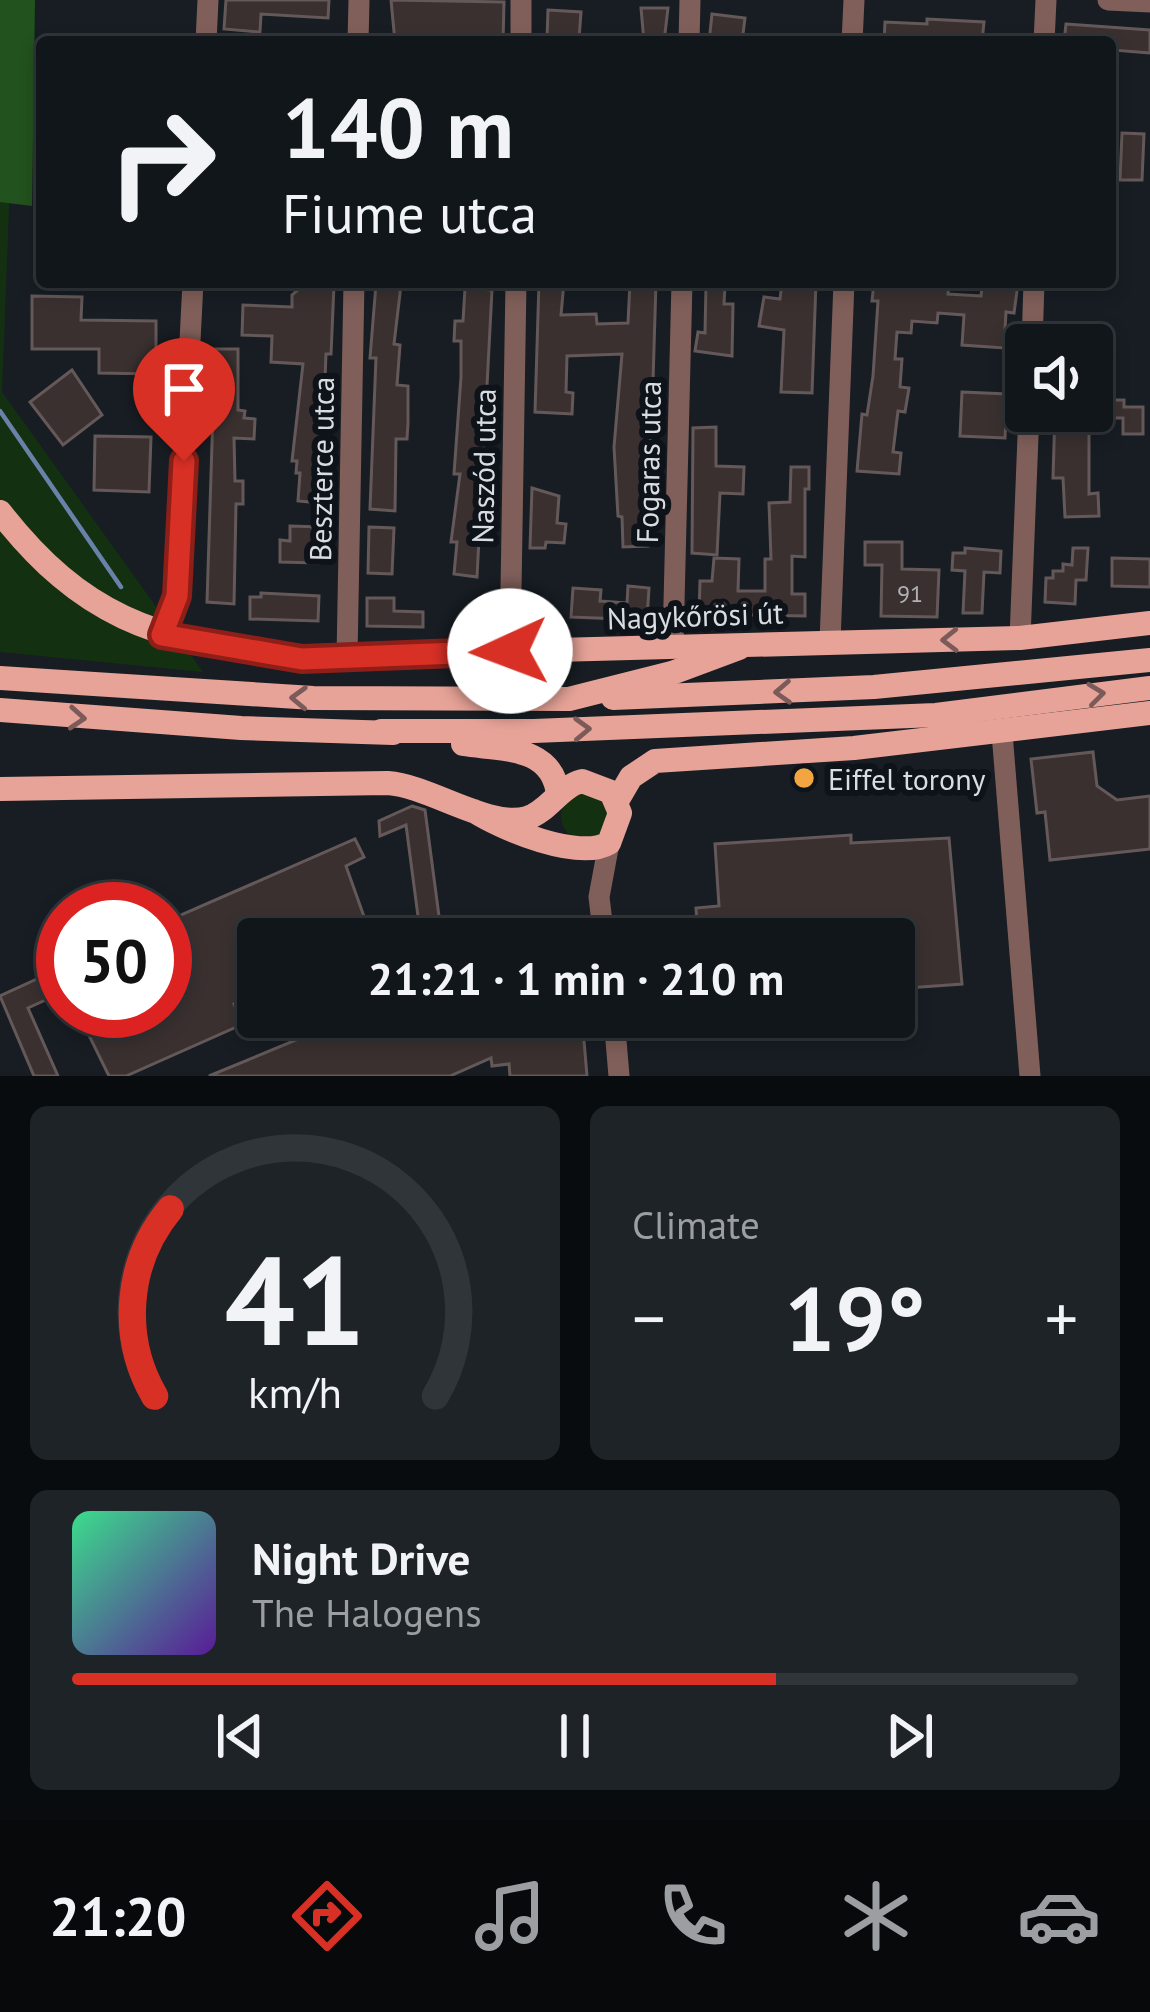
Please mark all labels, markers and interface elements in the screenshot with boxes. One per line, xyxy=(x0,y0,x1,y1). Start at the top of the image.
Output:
text: 140 m xyxy=(282,72,514,181)
icon: right xyxy=(84,84,240,240)
text: Fiume utca xyxy=(282,178,537,248)
map controls xyxy=(1005,324,1113,432)
button: sound xyxy=(1005,324,1113,432)
pin xyxy=(133,338,235,461)
icon: arrive xyxy=(151,356,217,422)
street label: Beszterce utca xyxy=(300,376,342,562)
street label: Fogaras utca xyxy=(627,380,669,544)
street label: Naszód utca xyxy=(462,388,504,544)
house number: 91 xyxy=(897,578,923,609)
position arrow xyxy=(447,588,573,714)
street label: Nagykőrösi út xyxy=(606,592,784,638)
one-way arrow xyxy=(940,626,959,652)
one-way arrow xyxy=(773,679,791,705)
one-way arrow xyxy=(1086,682,1106,708)
one-way arrow xyxy=(289,685,308,711)
one-way arrow xyxy=(68,704,87,730)
one-way arrow xyxy=(573,716,592,742)
place label: Eiffel torony xyxy=(828,759,986,798)
marker: Eiffel torony xyxy=(791,765,817,791)
speed limit sign: 50 xyxy=(36,882,192,1038)
text: 21:21 · 1 min · 210 m xyxy=(368,949,784,1007)
text: Climate xyxy=(632,1199,760,1250)
text: 41 xyxy=(224,1218,366,1379)
text: 19° xyxy=(784,1259,926,1376)
text: − xyxy=(632,1275,665,1360)
text: + xyxy=(1045,1275,1078,1360)
text: km/h xyxy=(248,1364,342,1420)
text: Night Drive xyxy=(252,1529,470,1587)
text: The Halogens xyxy=(252,1587,482,1638)
icon: previous xyxy=(207,1703,273,1769)
icon: pause xyxy=(542,1703,608,1769)
icon: next xyxy=(877,1703,943,1769)
icon: directions xyxy=(285,1874,369,1958)
icon: music xyxy=(468,1874,552,1958)
icon: phone xyxy=(651,1874,735,1958)
icon: climate xyxy=(834,1874,918,1958)
icon: car xyxy=(1017,1874,1101,1958)
text: 21:20 xyxy=(49,1881,186,1951)

